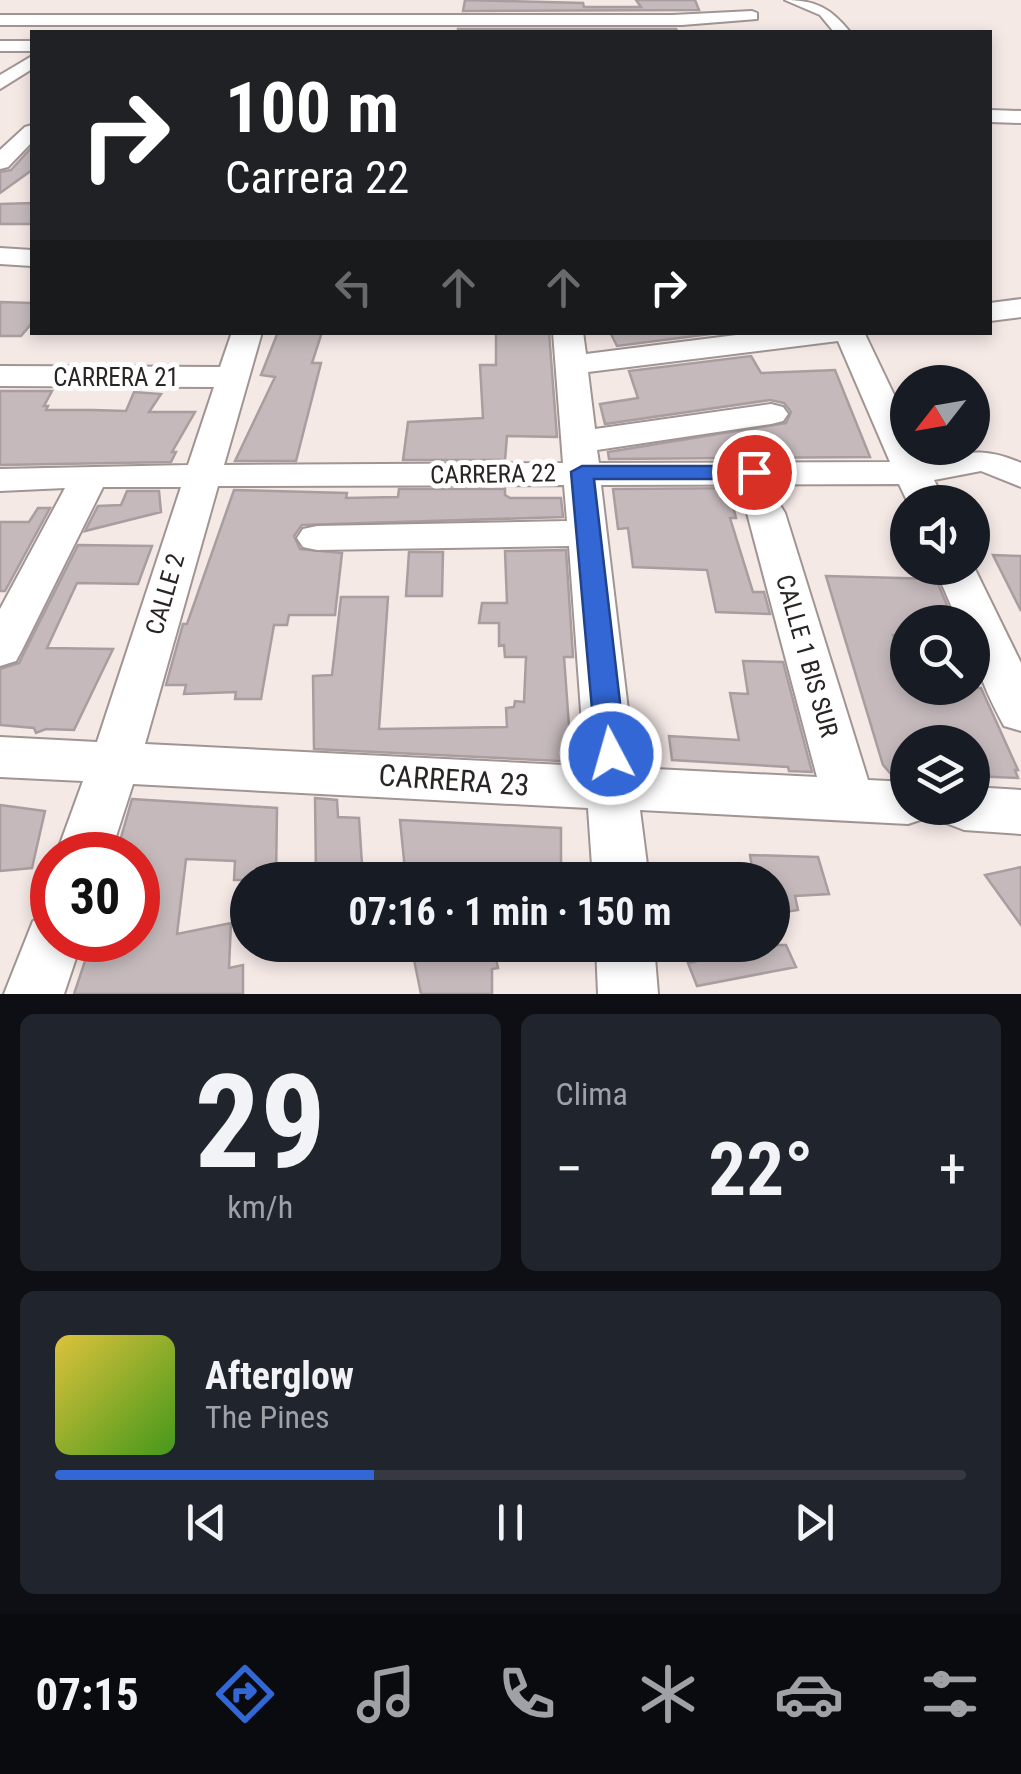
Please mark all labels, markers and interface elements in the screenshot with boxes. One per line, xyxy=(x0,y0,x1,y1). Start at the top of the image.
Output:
text: 100 m xyxy=(225,67,399,149)
icon: right xyxy=(60,70,190,200)
text: Carrera 22 xyxy=(225,151,409,204)
icon: left xyxy=(326,260,381,315)
icon: ahead xyxy=(431,260,486,315)
icon: ahead xyxy=(536,260,591,315)
icon: right xyxy=(641,260,696,315)
street label: CARRERA 21 xyxy=(53,363,179,392)
north arrow xyxy=(890,365,990,465)
map controls xyxy=(890,365,990,825)
pin xyxy=(712,430,797,515)
icon: arrive xyxy=(727,445,782,500)
street label: CARRERA 22 xyxy=(430,458,556,490)
button: sound xyxy=(890,485,990,585)
street label: CALLE 2 xyxy=(140,550,190,638)
street label: CALLE 1 BIS SUR xyxy=(770,572,844,740)
button: search xyxy=(890,605,990,705)
position arrow xyxy=(559,702,663,806)
button: layers xyxy=(890,725,990,825)
street label: CARRERA 23 xyxy=(378,757,530,803)
speed limit sign: 30 xyxy=(30,832,160,962)
text: 07:16 · 1 min · 150 m xyxy=(349,890,671,934)
text: 29 xyxy=(195,1046,326,1199)
text: Clima xyxy=(556,1075,628,1113)
text: 22° xyxy=(708,1125,813,1213)
text: − xyxy=(556,1137,583,1201)
text: + xyxy=(939,1137,966,1201)
text: km/h xyxy=(227,1188,293,1226)
text: Afterglow xyxy=(205,1354,354,1398)
text: The Pines xyxy=(205,1398,330,1436)
icon: previous xyxy=(179,1495,234,1550)
icon: pause xyxy=(483,1495,538,1550)
icon: next xyxy=(787,1495,842,1550)
icon: directions xyxy=(210,1659,280,1729)
icon: music xyxy=(351,1659,421,1729)
icon: phone xyxy=(492,1659,562,1729)
icon: climate xyxy=(633,1659,703,1729)
icon: car xyxy=(774,1659,844,1729)
icon: filters xyxy=(915,1659,985,1729)
text: 07:15 xyxy=(36,1668,139,1721)

